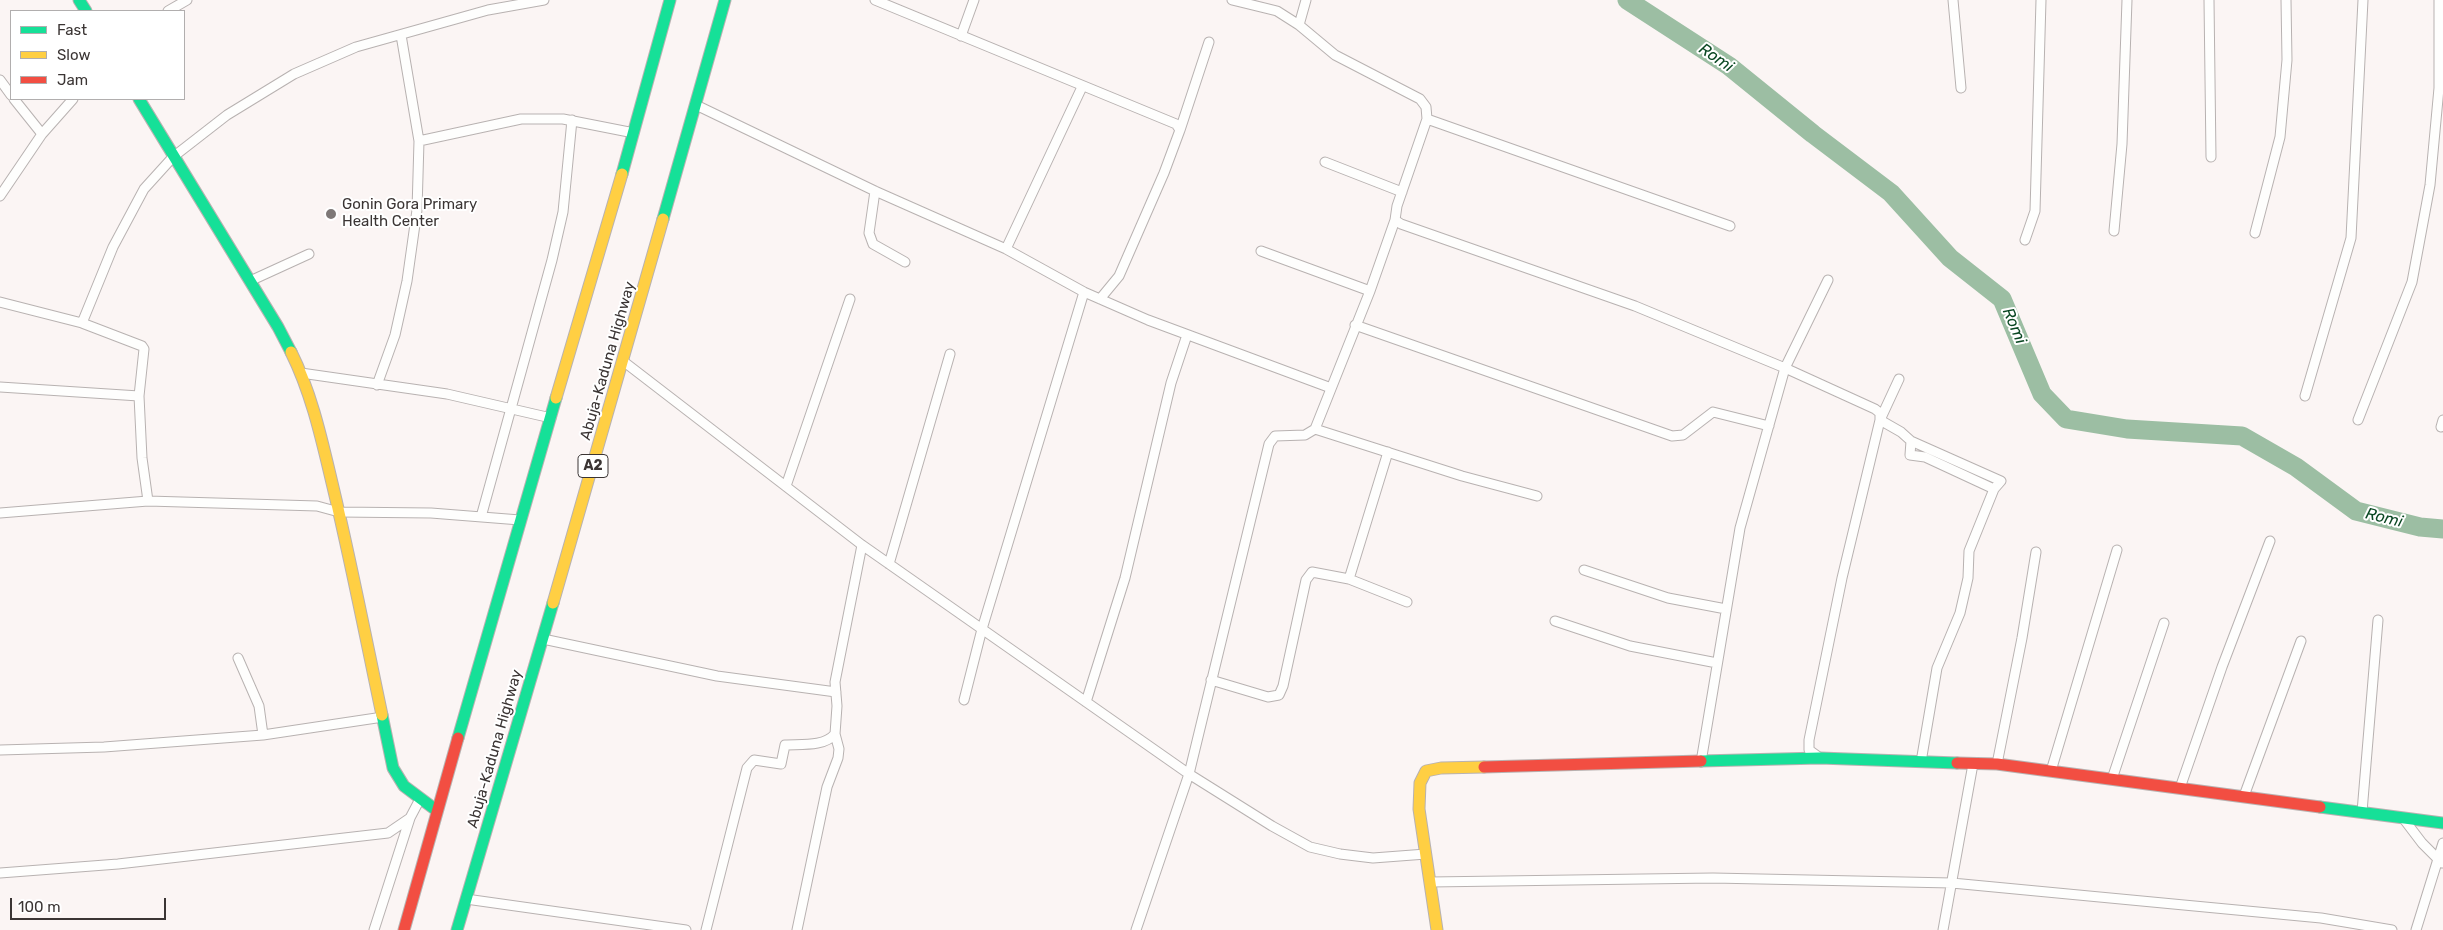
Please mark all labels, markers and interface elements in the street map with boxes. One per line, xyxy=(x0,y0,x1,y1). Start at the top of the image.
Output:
legend xyxy=(10,10,185,100)
text: Fast xyxy=(57,21,87,39)
water label: Romi xyxy=(1695,40,1737,76)
text: Slow xyxy=(57,46,90,64)
text: Jam xyxy=(57,71,88,89)
place label: Gonin Gora Primary Health Center xyxy=(342,196,477,231)
marker: Gonin Gora Primary Health Center xyxy=(324,207,338,221)
street label: Abuja-Kaduna Highway xyxy=(577,280,639,442)
water label: Romi xyxy=(1998,305,2030,347)
road number: A2 xyxy=(578,454,608,478)
water label: Romi xyxy=(2363,504,2405,532)
street label: Abuja-Kaduna Highway xyxy=(464,668,526,830)
scale bar xyxy=(12,888,169,920)
text: 100 m xyxy=(18,898,60,916)

